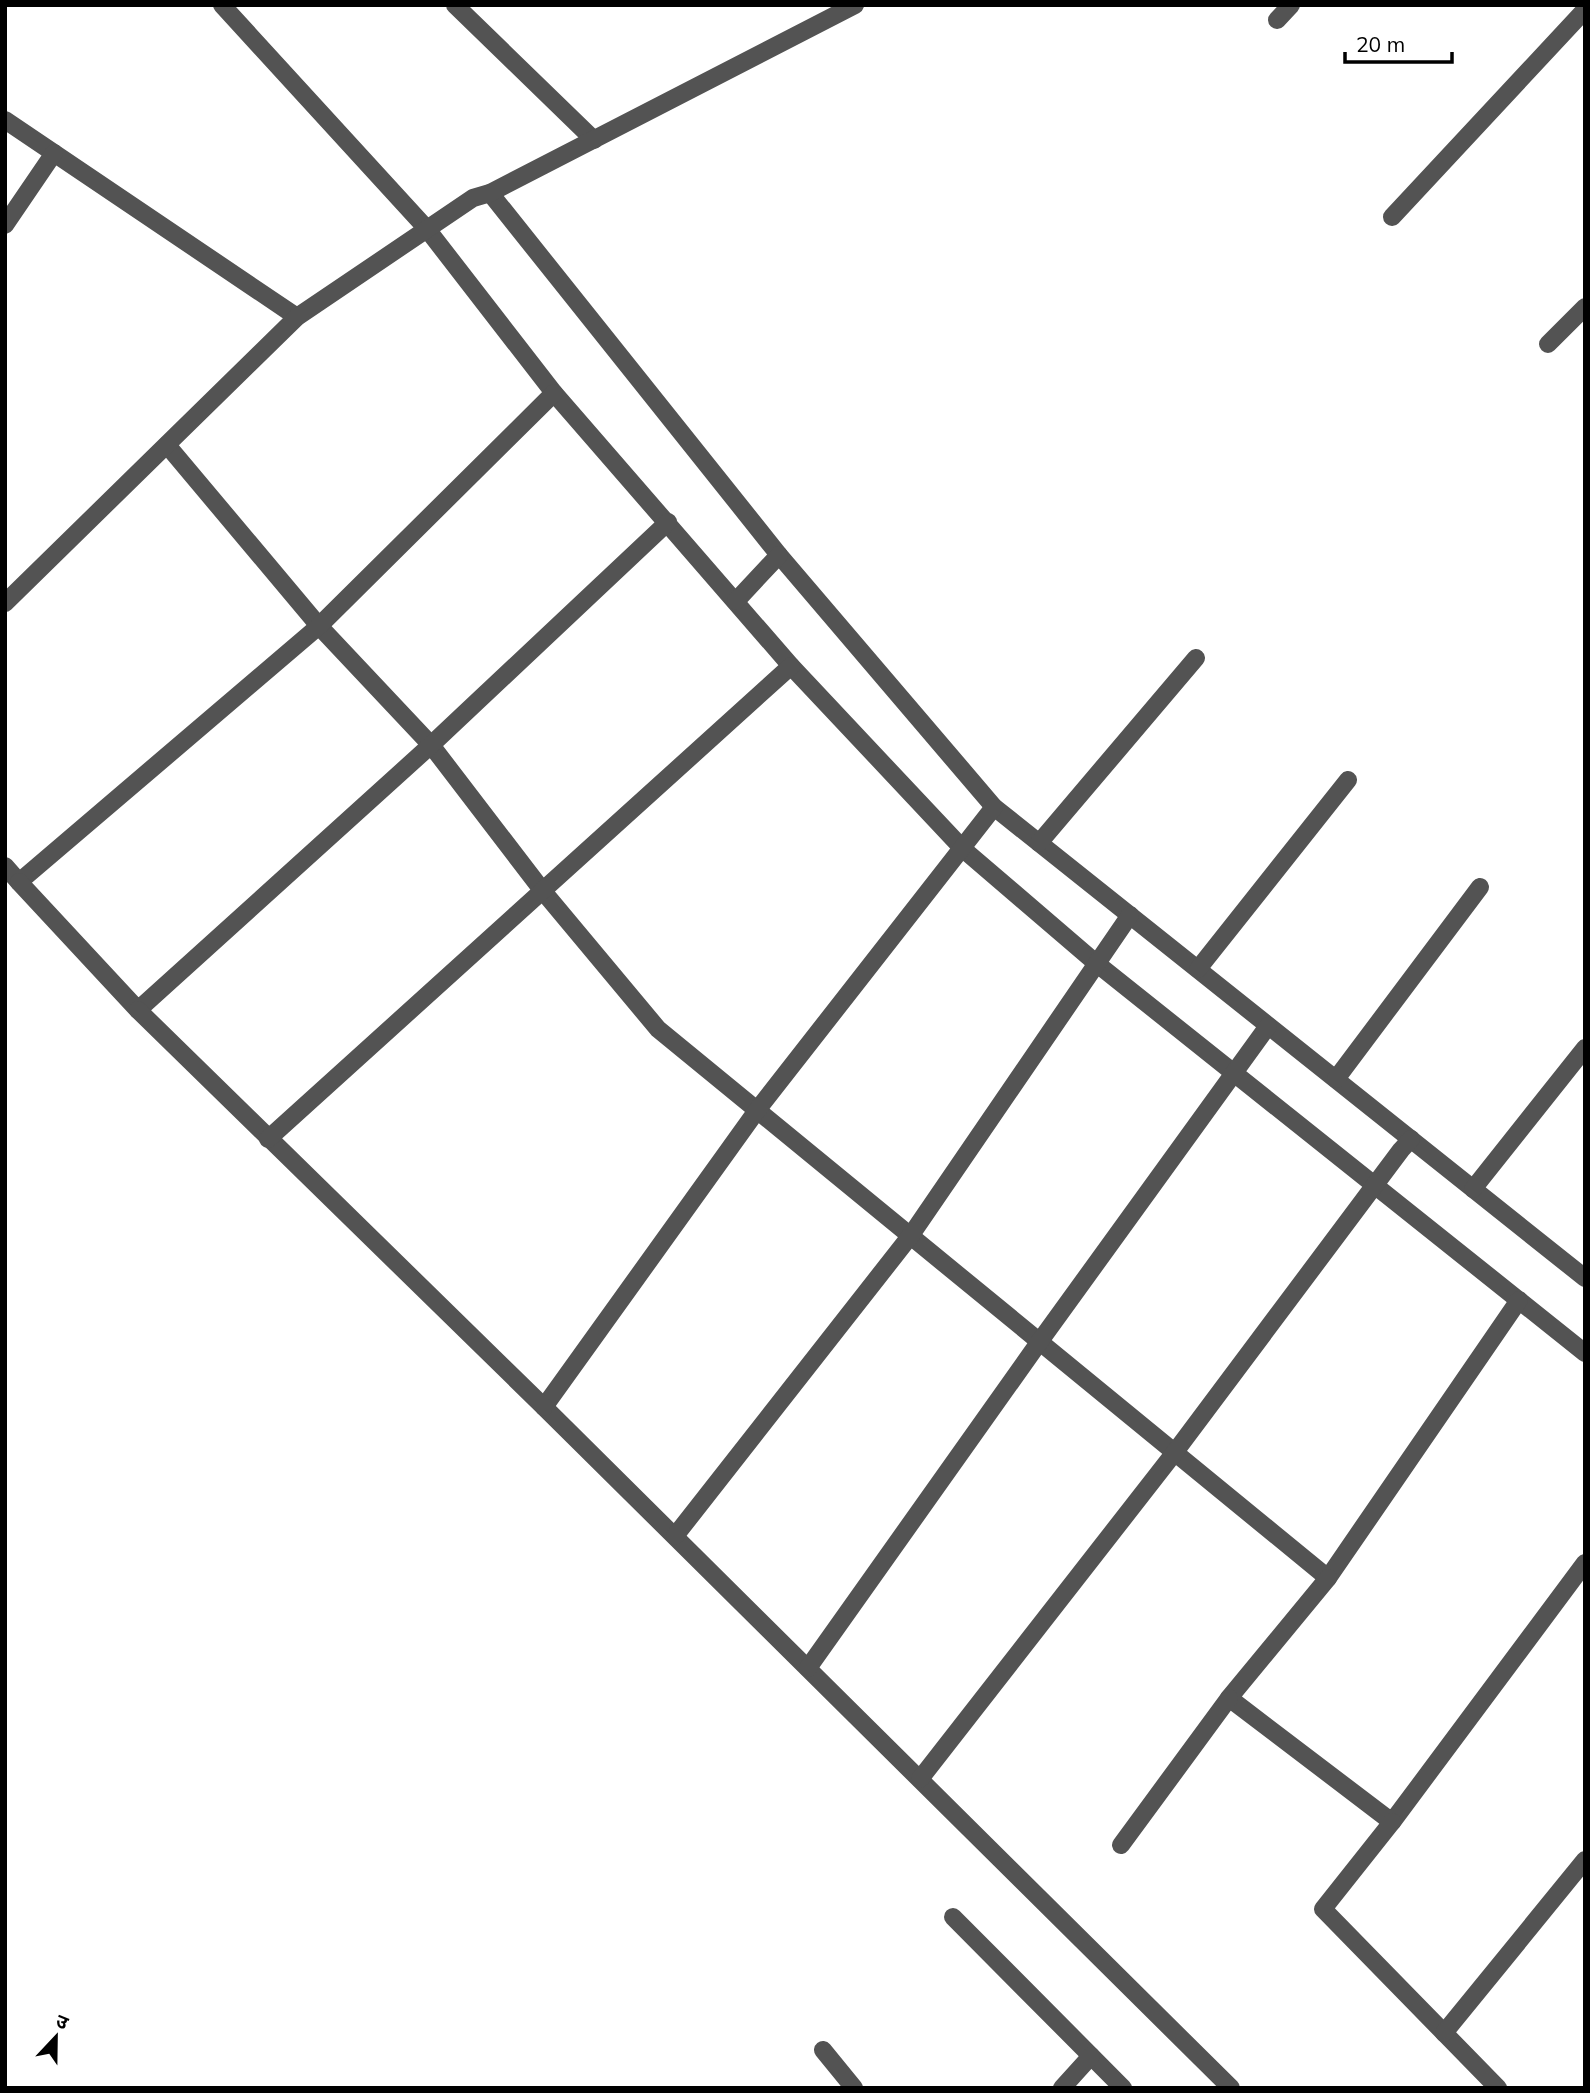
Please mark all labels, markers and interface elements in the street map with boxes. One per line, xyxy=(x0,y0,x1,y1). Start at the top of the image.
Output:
scale bar xyxy=(1345,21,1452,65)
text: 20 m xyxy=(1356,31,1405,57)
north arrow xyxy=(21,2002,91,2072)
text: उ xyxy=(53,2008,73,2035)

